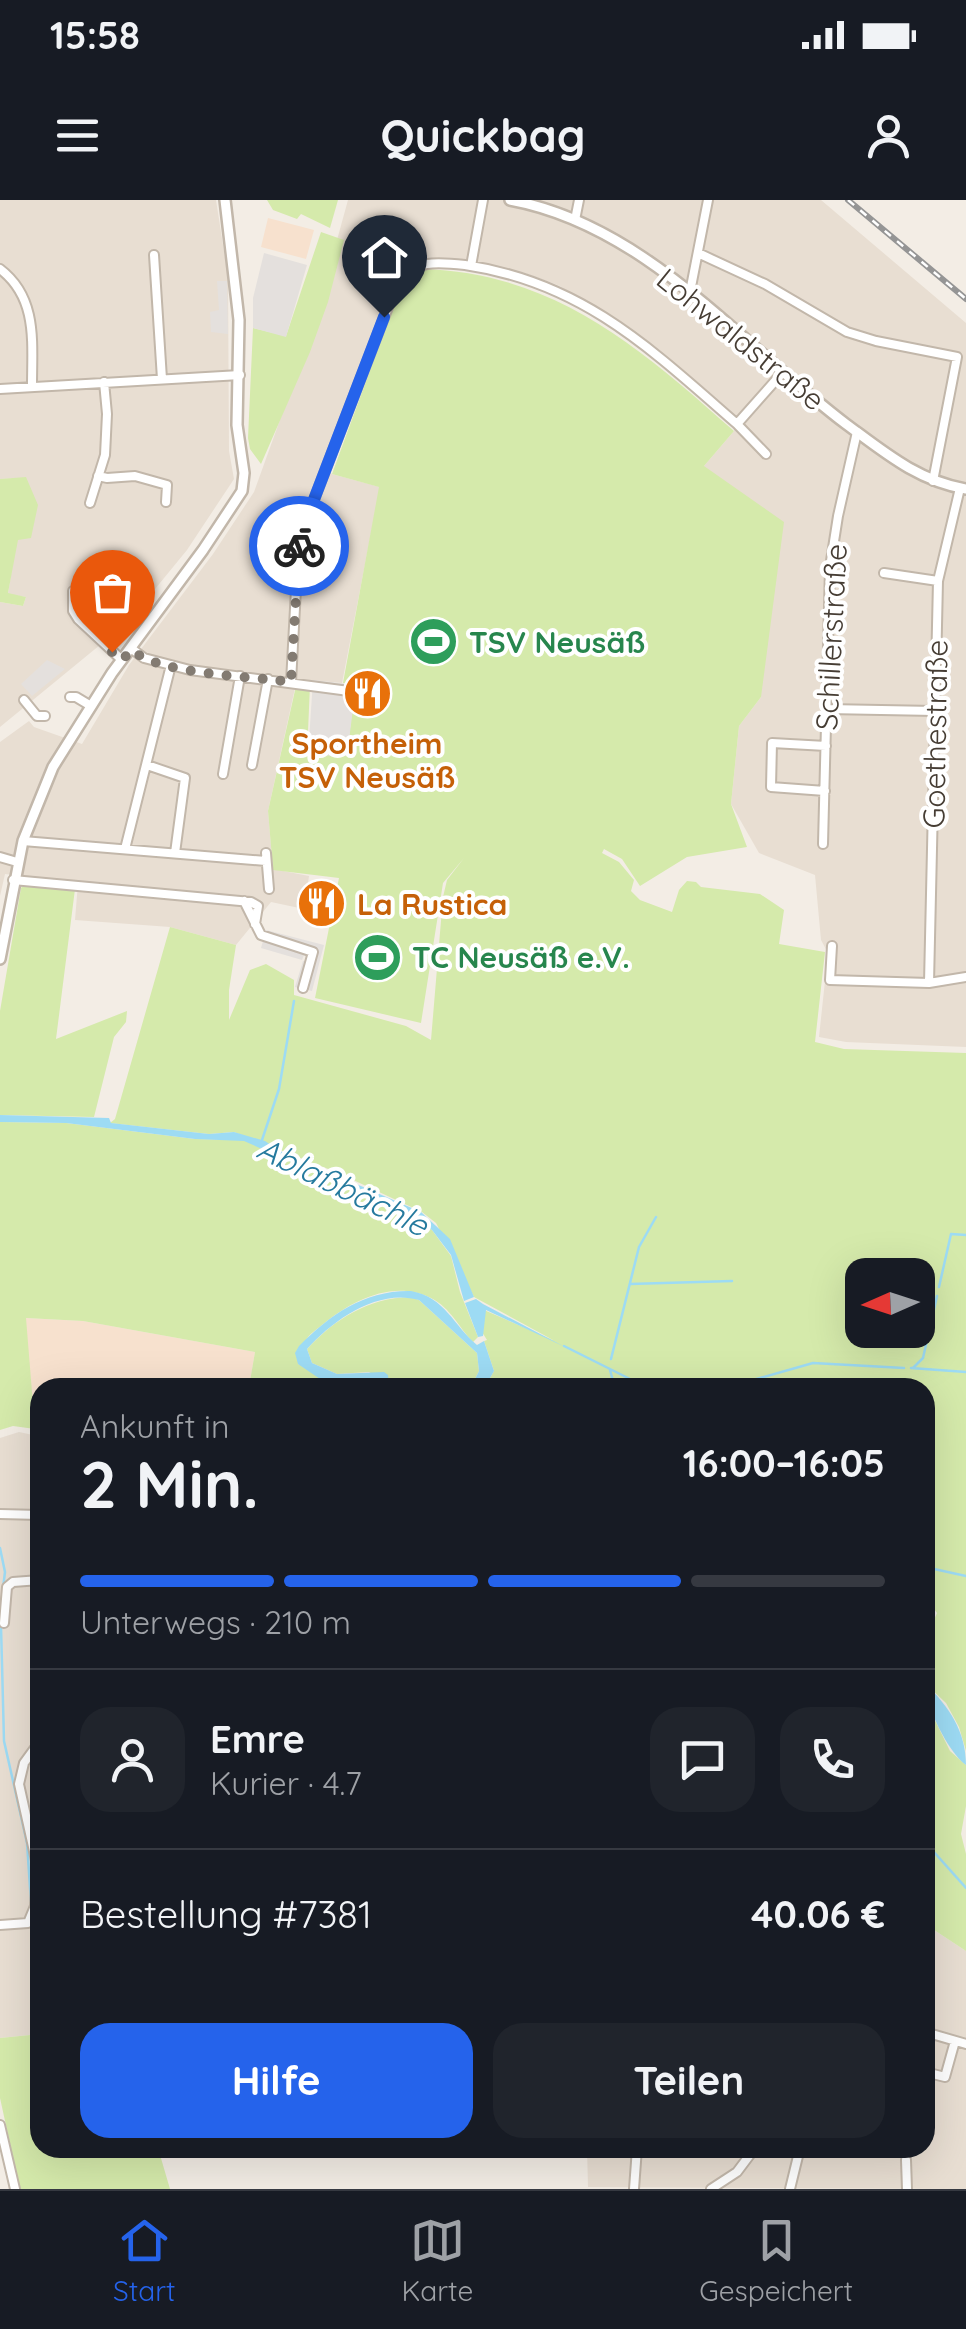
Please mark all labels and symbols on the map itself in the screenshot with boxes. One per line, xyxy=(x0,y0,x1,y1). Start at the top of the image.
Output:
pin xyxy=(342,215,427,318)
street label: Lohwaldstraße xyxy=(649,260,833,418)
courier xyxy=(249,496,349,596)
street label: Schillerstraße xyxy=(807,543,855,731)
pin xyxy=(70,550,155,653)
sports icon: TSV Neusäß xyxy=(408,616,460,668)
place label: TSV Neusäß xyxy=(469,623,645,661)
street label: Goethestraße xyxy=(914,639,956,829)
restaurant icon: Sportheim TSV Neusäß xyxy=(341,668,393,720)
place label: Sportheim TSV Neusäß xyxy=(279,724,455,796)
restaurant icon: La Rustica xyxy=(296,878,348,930)
place label: La Rustica xyxy=(357,885,507,923)
sports icon: TC Neusäß e.V. xyxy=(351,931,403,983)
place label: TC Neusäß e.V. xyxy=(412,938,630,976)
water label: Ablaßbächle xyxy=(251,1127,437,1245)
north arrow xyxy=(845,1258,935,1348)

